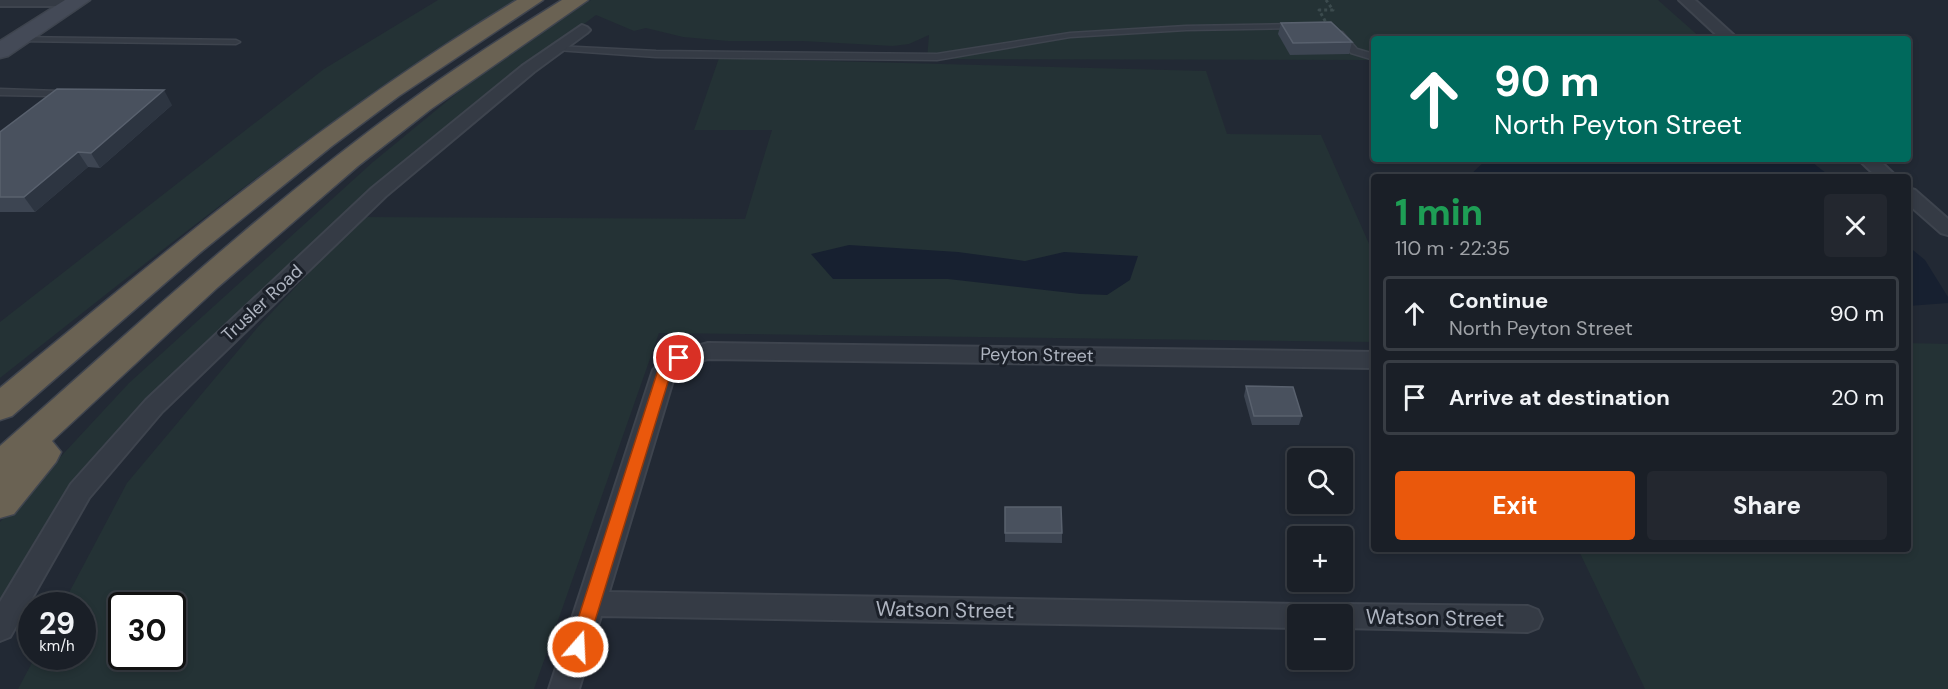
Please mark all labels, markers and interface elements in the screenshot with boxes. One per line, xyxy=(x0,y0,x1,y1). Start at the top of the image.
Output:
text: 90 m xyxy=(1494,54,1600,109)
icon: ahead xyxy=(1395,60,1473,138)
text: North Peyton Street xyxy=(1494,107,1742,142)
text: 1 min xyxy=(1395,189,1483,236)
button: close xyxy=(1824,194,1887,257)
text: 110 m · 22:35 xyxy=(1395,235,1510,261)
street label: Trusler Road xyxy=(216,259,308,347)
text: Continue xyxy=(1449,286,1548,315)
icon: ahead xyxy=(1398,297,1431,330)
text: 90 m xyxy=(1830,299,1884,328)
text: North Peyton Street xyxy=(1449,315,1633,341)
pin xyxy=(653,332,704,383)
icon: arrive xyxy=(662,341,695,374)
street label: Peyton Street xyxy=(980,342,1094,368)
icon: arrive xyxy=(1398,381,1431,414)
text: Arrive at destination xyxy=(1449,383,1670,412)
text: 20 m xyxy=(1831,383,1884,412)
map controls xyxy=(1287,448,1353,670)
button: search xyxy=(1287,448,1353,514)
button: Exit xyxy=(1395,471,1635,540)
button: Share xyxy=(1647,471,1887,540)
button: + xyxy=(1287,526,1353,592)
speed limit sign: 30 xyxy=(108,592,186,670)
street label: Watson Street xyxy=(875,595,1015,625)
street label: Watson Street xyxy=(1365,603,1505,633)
text: 29 xyxy=(39,604,75,643)
button: − xyxy=(1287,604,1353,670)
position arrow xyxy=(546,615,610,679)
text: km/h xyxy=(39,636,75,656)

